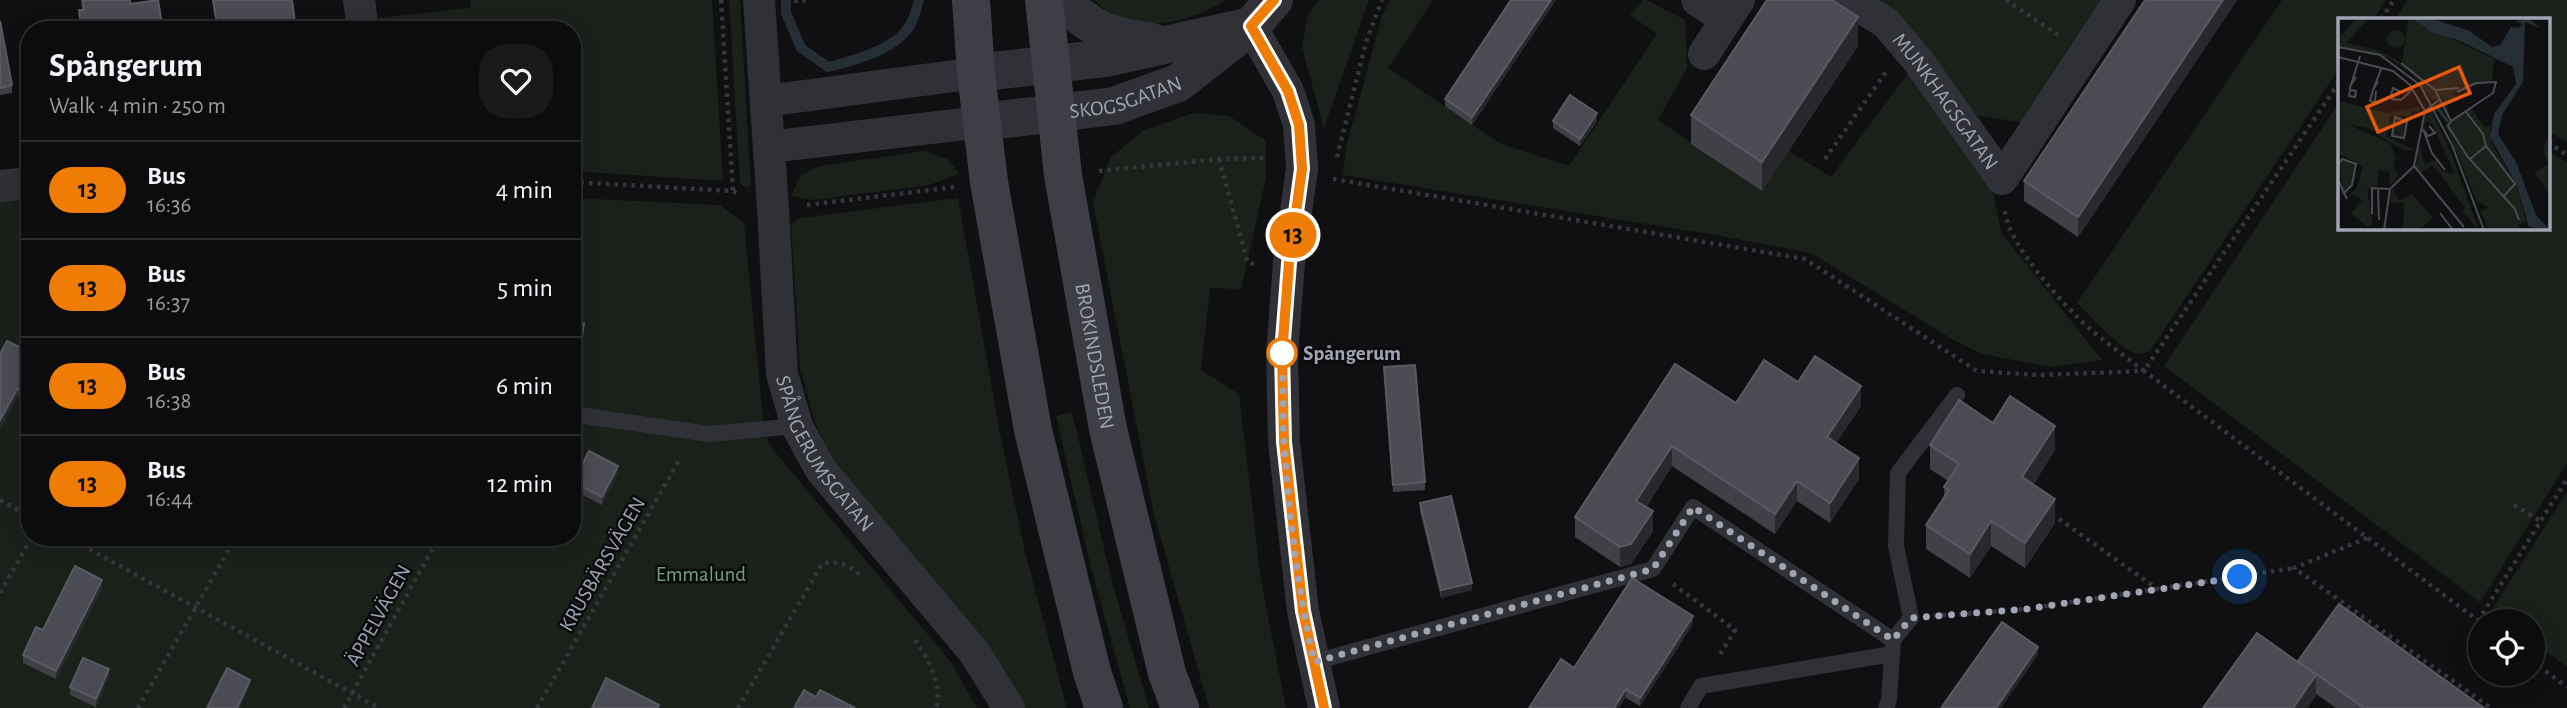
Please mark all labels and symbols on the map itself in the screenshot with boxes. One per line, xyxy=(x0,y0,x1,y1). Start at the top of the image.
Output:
inset map xyxy=(2338,18,2550,229)
street label: MUNKHAGSGATAN xyxy=(1888,29,2002,174)
street label: SKOGSGATAN xyxy=(1068,73,1185,122)
line badge: 13 xyxy=(1262,212,1324,258)
street label: BROKINDSLEDEN xyxy=(1071,282,1118,431)
marker: Spångerum xyxy=(1267,338,1297,368)
place label: Spångerum xyxy=(1303,343,1401,364)
street label: SPÅNGERUMSGATAN xyxy=(772,373,878,536)
street label: KRUSBÄRSVÄGEN xyxy=(555,493,649,635)
your location xyxy=(2222,559,2257,594)
street label: ÄPPELVÄGEN xyxy=(341,561,415,669)
park label: Emmalund xyxy=(656,564,746,585)

